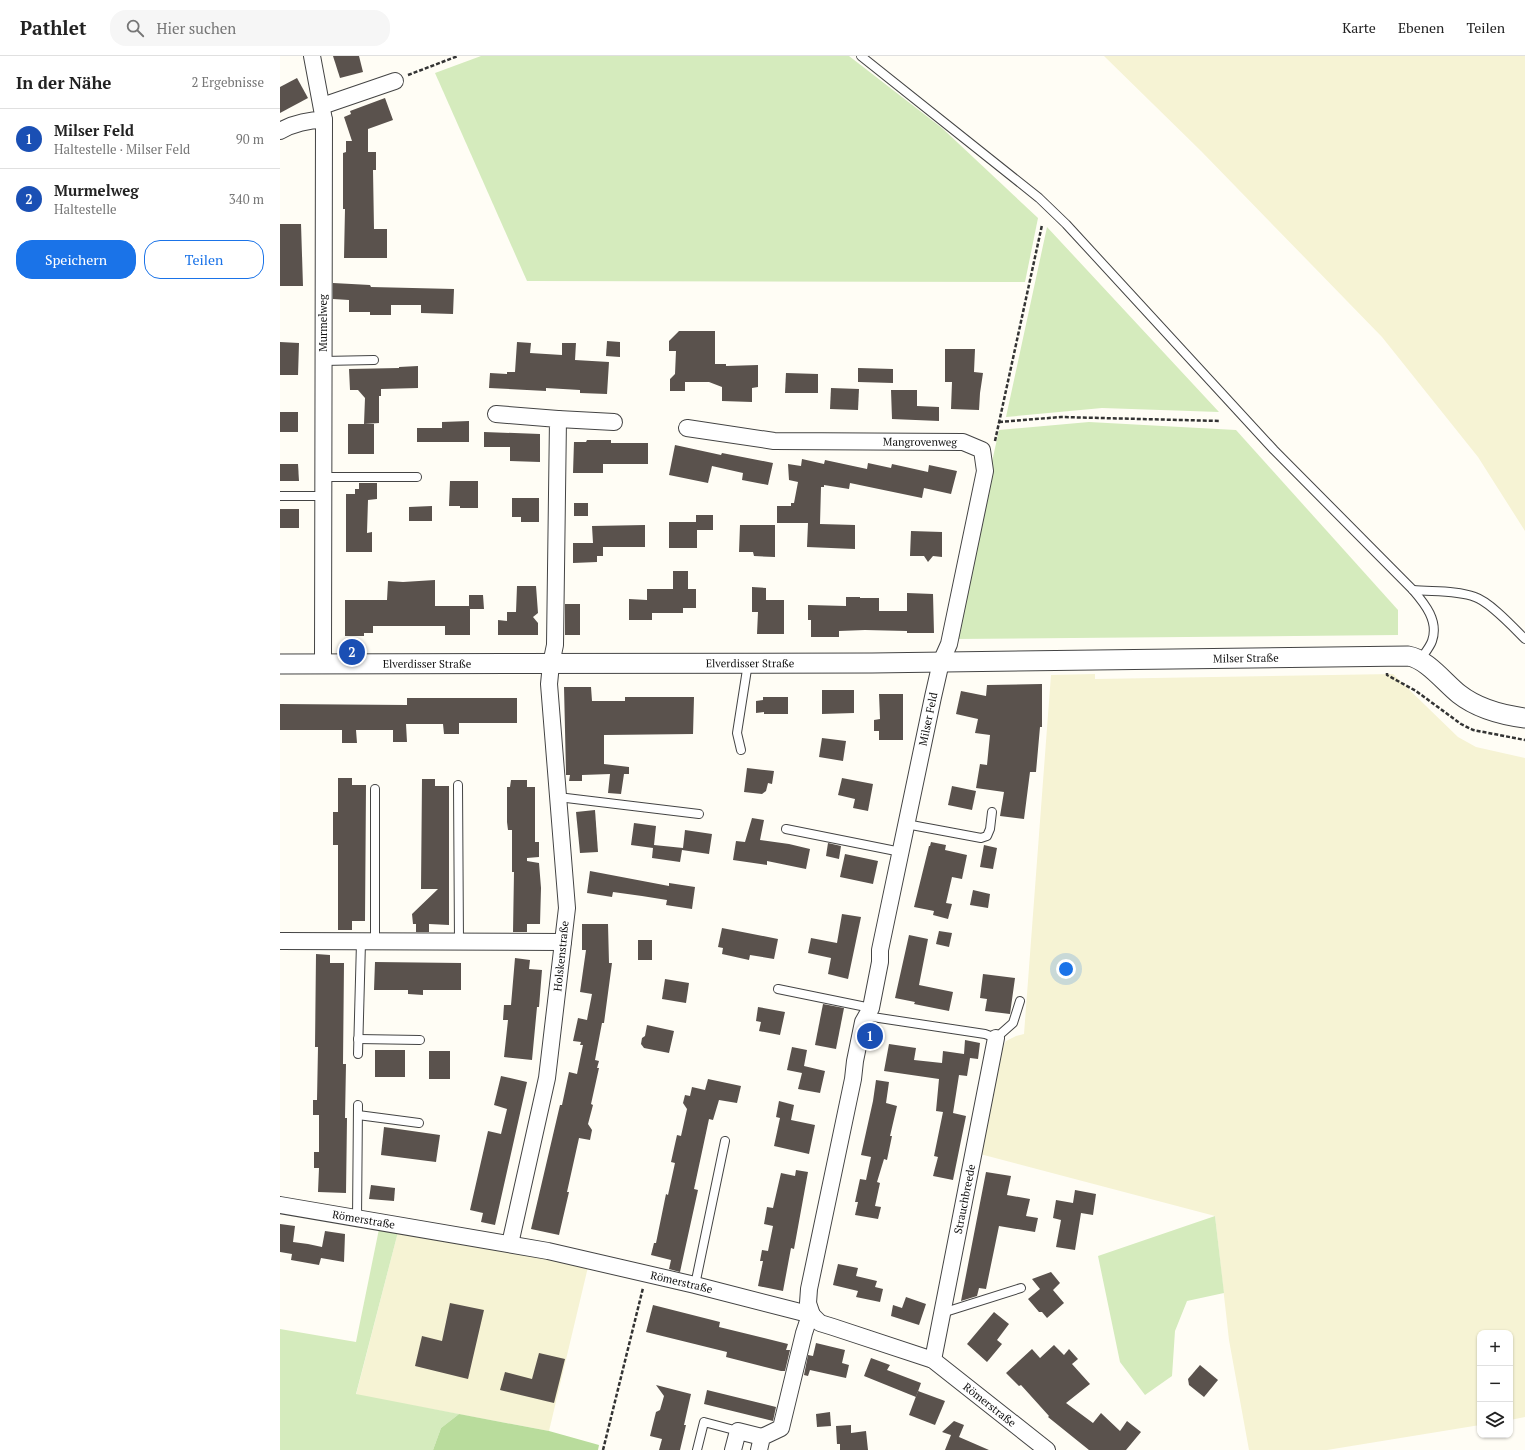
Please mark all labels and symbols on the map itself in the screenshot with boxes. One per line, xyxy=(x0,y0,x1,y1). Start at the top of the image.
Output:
street label: Murmelweg xyxy=(316,294,330,352)
street label: Mangrovenweg xyxy=(883,435,957,449)
pin: 2 xyxy=(339,637,365,667)
street label: Milser Straße xyxy=(1213,651,1279,666)
street label: Elverdisser Straße xyxy=(706,656,795,670)
street label: Elverdisser Straße xyxy=(383,657,472,671)
street label: Milser Feld xyxy=(916,691,940,747)
street label: Holskenstraße xyxy=(550,920,572,992)
your location xyxy=(1056,959,1076,979)
pin: 1 xyxy=(857,1021,883,1051)
street label: Strauchbreede xyxy=(951,1163,978,1235)
street label: Römerstraße xyxy=(331,1207,397,1232)
street label: Römerstraße xyxy=(649,1268,715,1296)
street label: Römerstraße xyxy=(960,1380,1019,1430)

